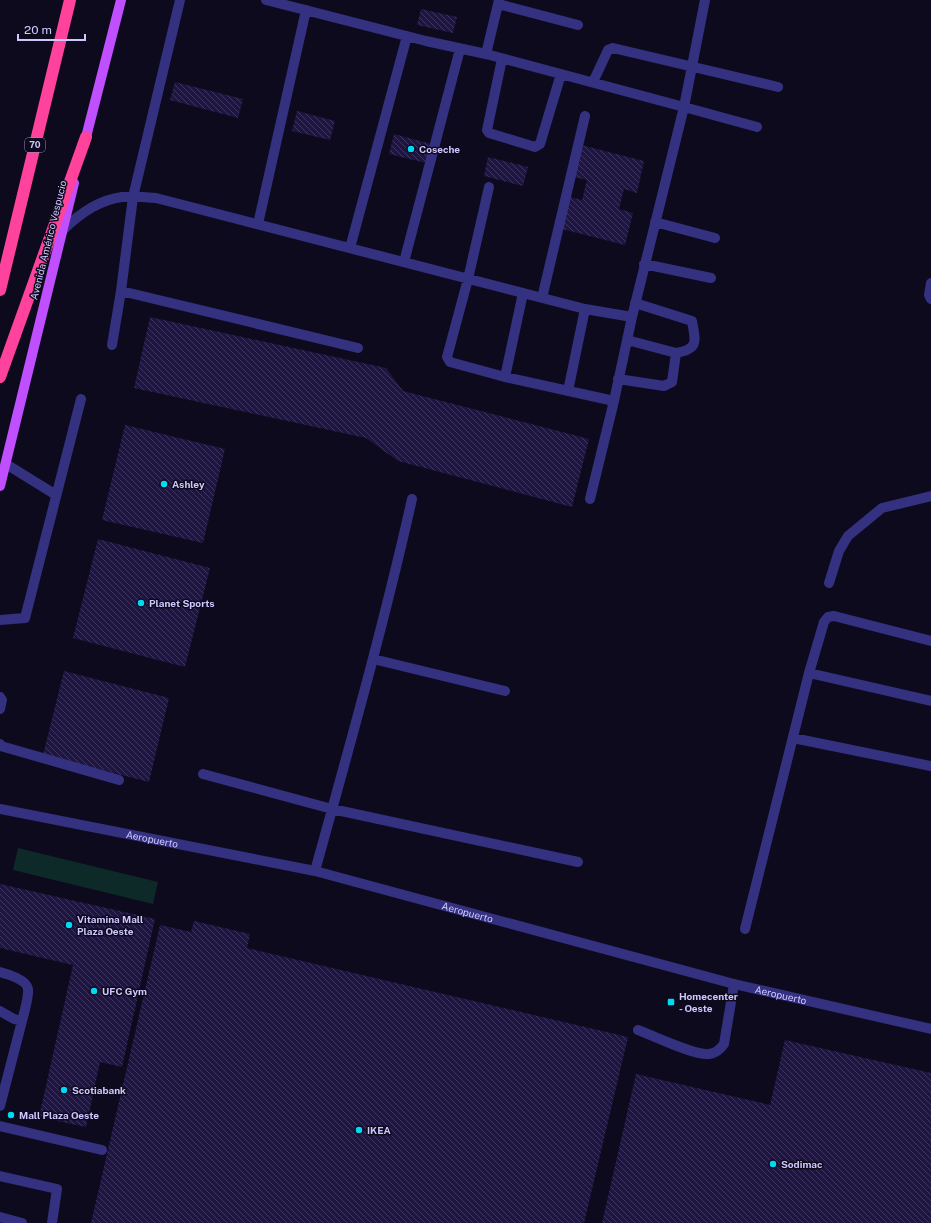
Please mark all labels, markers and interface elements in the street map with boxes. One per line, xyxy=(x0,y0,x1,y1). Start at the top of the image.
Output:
scale bar xyxy=(18,16,85,42)
text: 20 m xyxy=(24,23,52,37)
road number: 70 xyxy=(25,138,45,152)
place label: Coseche xyxy=(419,143,460,155)
marker: Coseche xyxy=(406,144,416,154)
street label: Avenida Américo Vespucio xyxy=(27,179,69,301)
place label: Ashley xyxy=(172,478,205,490)
marker: Ashley xyxy=(159,479,169,489)
place label: Planet Sports xyxy=(149,597,215,609)
marker: Planet Sports xyxy=(136,598,146,608)
street label: Aeropuerto xyxy=(125,828,179,850)
street label: Aeropuerto xyxy=(440,899,495,925)
place label: Vitamina Mall Plaza Oeste xyxy=(77,913,143,937)
marker: Vitamina Mall Plaza Oeste xyxy=(64,920,74,930)
street label: Aeropuerto xyxy=(754,983,808,1006)
place label: UFC Gym xyxy=(102,985,147,997)
marker: UFC Gym xyxy=(89,986,99,996)
place label: Homecenter - Oeste xyxy=(679,990,738,1014)
marker: Homecenter - Oeste xyxy=(666,997,676,1007)
place label: Scotiabank xyxy=(72,1084,126,1096)
marker: Scotiabank xyxy=(59,1085,69,1095)
place label: Mall Plaza Oeste xyxy=(19,1109,99,1121)
marker: Mall Plaza Oeste xyxy=(6,1110,16,1120)
place label: IKEA xyxy=(367,1124,391,1136)
marker: IKEA xyxy=(354,1125,364,1135)
place label: Sodimac xyxy=(781,1158,823,1170)
marker: Sodimac xyxy=(768,1159,778,1169)

